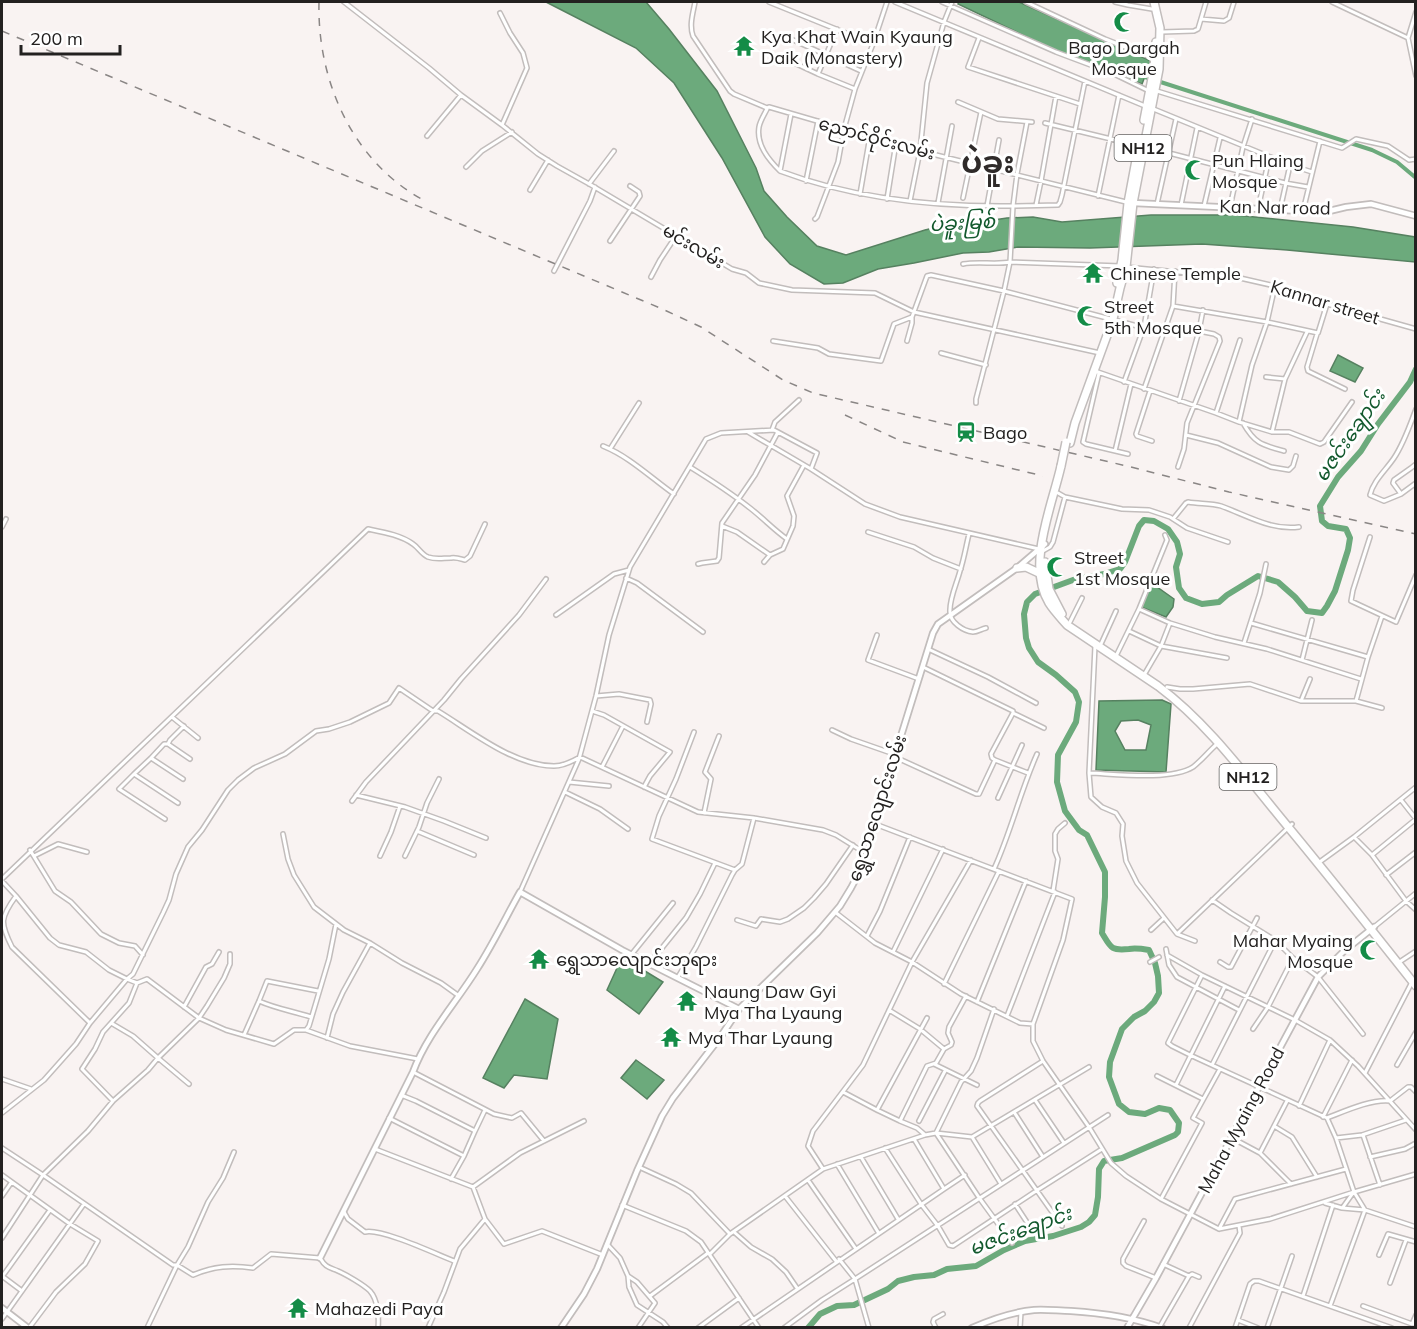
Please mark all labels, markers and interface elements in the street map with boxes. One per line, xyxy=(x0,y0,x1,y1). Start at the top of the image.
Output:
mosque icon: Bago Dargah Mosque xyxy=(1112,10,1136,34)
scale bar xyxy=(21,18,120,56)
place label: Kya Khat Wain Kyaung Daik (Monastery) xyxy=(761,25,953,69)
text: 200 m xyxy=(30,27,83,50)
temple icon: Kya Khat Wain Kyaung Daik (Monastery) xyxy=(732,34,756,58)
place label: Bago Dargah Mosque xyxy=(1068,36,1180,80)
street label: ညောင်ဝိုင်းလမ်း xyxy=(815,109,938,168)
road number: NH12 xyxy=(1114,135,1172,161)
district label: ပဲခူး xyxy=(961,143,1015,187)
place label: Pun Hlaing Mosque xyxy=(1212,149,1304,193)
mosque icon: Pun Hlaing Mosque xyxy=(1183,158,1207,182)
street label: Kan Nar road xyxy=(1219,195,1331,219)
water label: ပဲခူးမြစ် xyxy=(929,207,997,241)
street label: မင်းလမ်း xyxy=(659,218,730,274)
temple icon: Chinese Temple xyxy=(1081,261,1105,285)
place label: Chinese Temple xyxy=(1110,262,1241,285)
street label: Kannar street xyxy=(1268,275,1382,329)
place label: Street 5th Mosque xyxy=(1104,295,1202,339)
mosque icon: Street 5th Mosque xyxy=(1075,304,1099,328)
water label: မဇင်းချောင်း xyxy=(1307,382,1395,489)
station icon: Bago xyxy=(954,420,978,444)
place label: Bago xyxy=(983,421,1027,444)
place label: Street 1st Mosque xyxy=(1074,546,1170,590)
mosque icon: Street 1st Mosque xyxy=(1045,555,1069,579)
street label: ရွှေသာလျောင်းလမ်း xyxy=(842,731,915,885)
road number: NH12 xyxy=(1220,764,1276,790)
place label: Mahar Myaing Mosque xyxy=(1233,929,1353,973)
mosque icon: Mahar Myaing Mosque xyxy=(1358,938,1382,962)
temple icon: ရွှေသာလျောင်းဘုရား xyxy=(527,947,551,971)
place label: ရွှေသာလျောင်းဘုရား xyxy=(556,947,717,975)
place label: Naung Daw Gyi Mya Tha Lyaung xyxy=(704,980,842,1024)
temple icon: Naung Daw Gyi Mya Tha Lyaung xyxy=(675,989,699,1013)
temple icon: Mya Thar Lyaung xyxy=(659,1025,683,1049)
place label: Mya Thar Lyaung xyxy=(688,1026,833,1049)
street label: Maha Myaing Road xyxy=(1193,1043,1289,1197)
water label: မဇင်းချောင်း xyxy=(965,1199,1077,1265)
temple icon: Mahazedi Paya xyxy=(286,1296,310,1320)
place label: Mahazedi Paya xyxy=(315,1297,444,1320)

